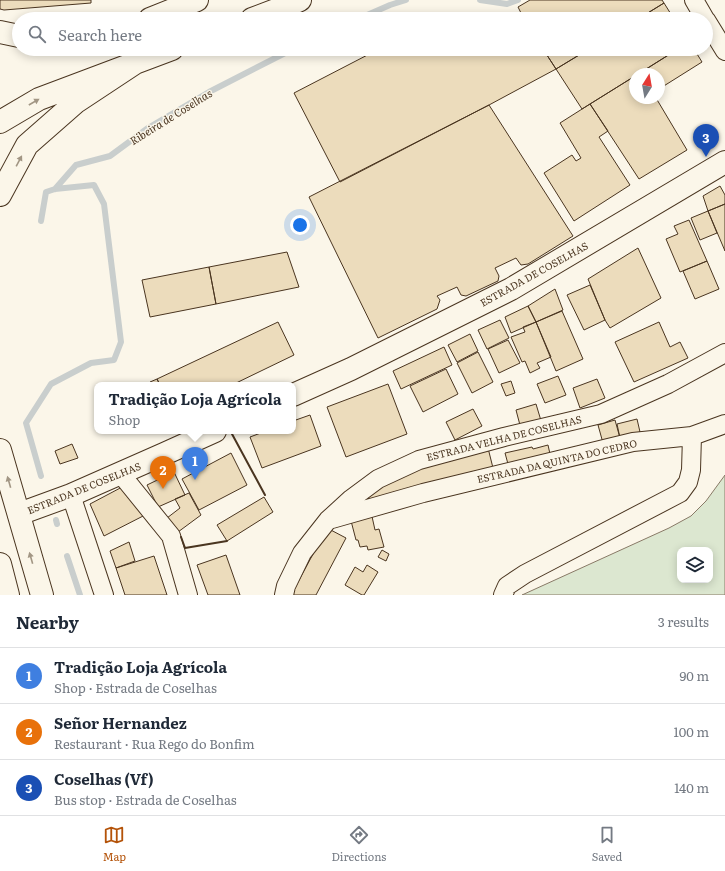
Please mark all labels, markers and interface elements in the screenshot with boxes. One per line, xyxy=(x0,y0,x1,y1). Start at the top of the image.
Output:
search box xyxy=(12,12,713,56)
icon: search xyxy=(26,23,48,45)
text: Search here xyxy=(58,23,142,46)
north arrow xyxy=(629,68,665,104)
water label: Ribeira de Coselhas xyxy=(126,84,215,148)
one-way arrow xyxy=(28,99,40,105)
pin: 3 xyxy=(693,124,719,157)
one-way arrow xyxy=(15,155,22,167)
your location xyxy=(290,215,310,235)
street label: ESTRADA DE COSELHAS xyxy=(477,238,591,310)
popup xyxy=(94,382,296,434)
text: Tradição Loja Agrícola xyxy=(108,387,282,410)
text: Shop xyxy=(108,410,140,429)
street label: ESTRADA VELHA DE COSELHAS xyxy=(425,411,583,464)
street label: ESTRADA DA QUINTA DO CEDRO xyxy=(475,435,639,486)
pin: 1 xyxy=(182,447,208,480)
pin: 2 xyxy=(150,456,176,489)
street label: ESTRADA DE COSELHAS xyxy=(25,458,143,517)
one-way arrow xyxy=(6,476,12,488)
map controls xyxy=(677,547,713,583)
button: layers xyxy=(677,547,713,583)
one-way arrow xyxy=(28,551,34,563)
text: Nearby xyxy=(16,609,79,634)
text: 3 results xyxy=(658,612,709,631)
text: Tradição Loja Agrícola xyxy=(54,655,227,678)
text: 1 xyxy=(26,666,32,685)
text: 90 m xyxy=(679,666,709,685)
text: Shop · Estrada de Coselhas xyxy=(54,678,217,697)
text: Señor Hernandez xyxy=(54,711,187,734)
text: 2 xyxy=(26,722,32,741)
text: 100 m xyxy=(673,722,709,741)
text: Restaurant · Rua Rego do Bonfim xyxy=(54,734,255,753)
text: Coselhas (Vf) xyxy=(54,767,154,790)
text: 3 xyxy=(25,778,33,797)
text: 140 m xyxy=(674,778,709,797)
text: Bus stop · Estrada de Coselhas xyxy=(54,790,237,809)
tab: Map xyxy=(103,824,126,864)
tab: Directions xyxy=(331,824,386,864)
tab: Saved xyxy=(592,824,622,864)

